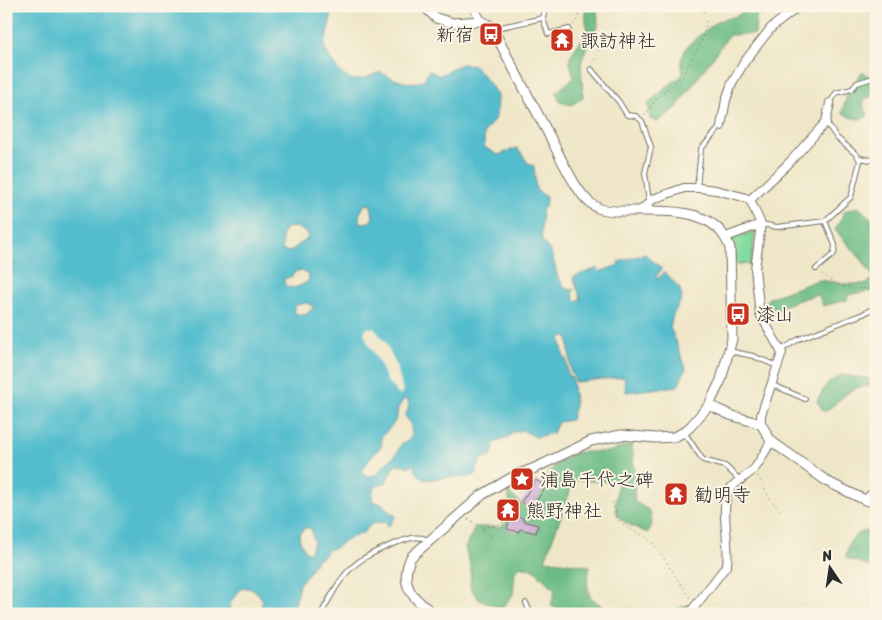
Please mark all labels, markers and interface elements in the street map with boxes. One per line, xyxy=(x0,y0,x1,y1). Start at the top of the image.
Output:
place label: 新宿 xyxy=(436,18,474,51)
bus stop icon: 新宿 xyxy=(478,21,504,47)
place label: 諏訪神社 xyxy=(580,24,656,57)
temple icon: 諏訪神社 xyxy=(549,27,575,53)
place label: 漆山 xyxy=(756,298,794,331)
bus stop icon: 漆山 xyxy=(725,301,751,327)
place label: 浦島千代之碑 xyxy=(540,463,654,496)
place icon: 浦島千代之碑 xyxy=(509,466,535,492)
place label: 勧明寺 xyxy=(694,478,751,511)
temple icon: 勧明寺 xyxy=(663,481,689,507)
place label: 熊野神社 xyxy=(526,494,602,527)
temple icon: 熊野神社 xyxy=(495,497,521,523)
north arrow xyxy=(804,542,854,592)
text: N xyxy=(819,542,835,569)

